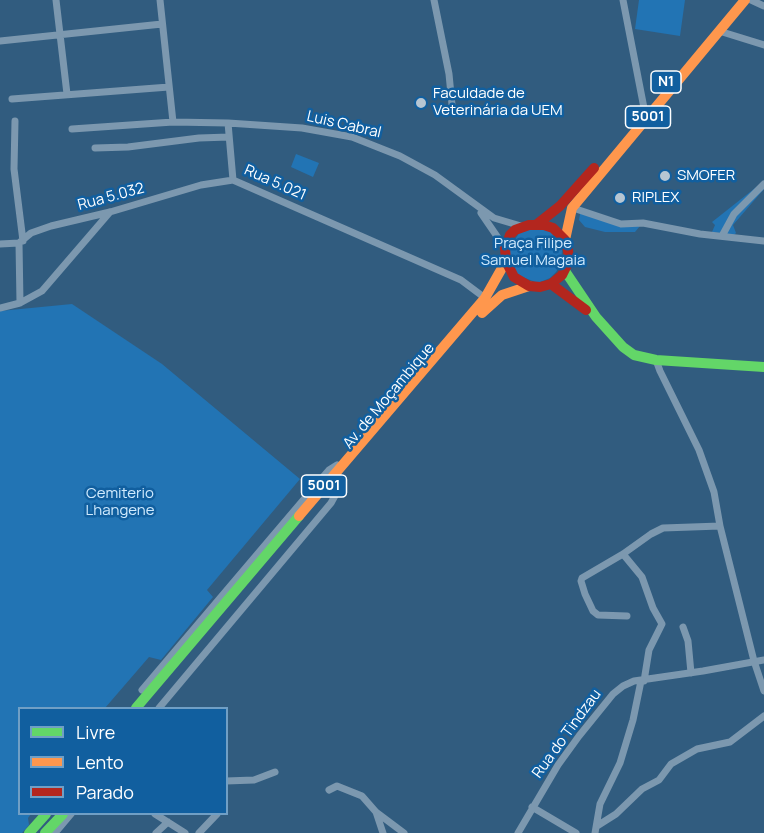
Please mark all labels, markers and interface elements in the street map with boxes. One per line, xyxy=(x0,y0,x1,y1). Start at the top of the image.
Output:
road number: N1 xyxy=(651,71,681,93)
place label: Faculdade de Veterinária da UEM xyxy=(433,85,563,120)
marker: Faculdade de Veterinária da UEM xyxy=(414,96,428,110)
road number: 5001 xyxy=(626,106,670,128)
street label: Luis Cabral xyxy=(305,108,383,142)
street label: Rua 5.021 xyxy=(241,161,309,205)
place label: SMOFER xyxy=(677,167,735,185)
marker: SMOFER xyxy=(658,169,672,183)
street label: Rua 5.032 xyxy=(76,179,146,215)
place label: RIPLEX xyxy=(632,189,679,207)
marker: RIPLEX xyxy=(613,191,627,205)
park label: Praça Filipe Samuel Magaia xyxy=(481,235,585,270)
street label: Av. de Moçambique xyxy=(340,339,438,453)
road number: 5001 xyxy=(302,475,346,497)
park label: Cemiterio Lhangene xyxy=(86,485,154,520)
street label: Rua do Tindzau xyxy=(529,686,605,782)
legend xyxy=(18,707,228,815)
text: Livre xyxy=(76,720,115,744)
text: Lento xyxy=(76,750,124,774)
text: Parado xyxy=(76,780,134,804)

